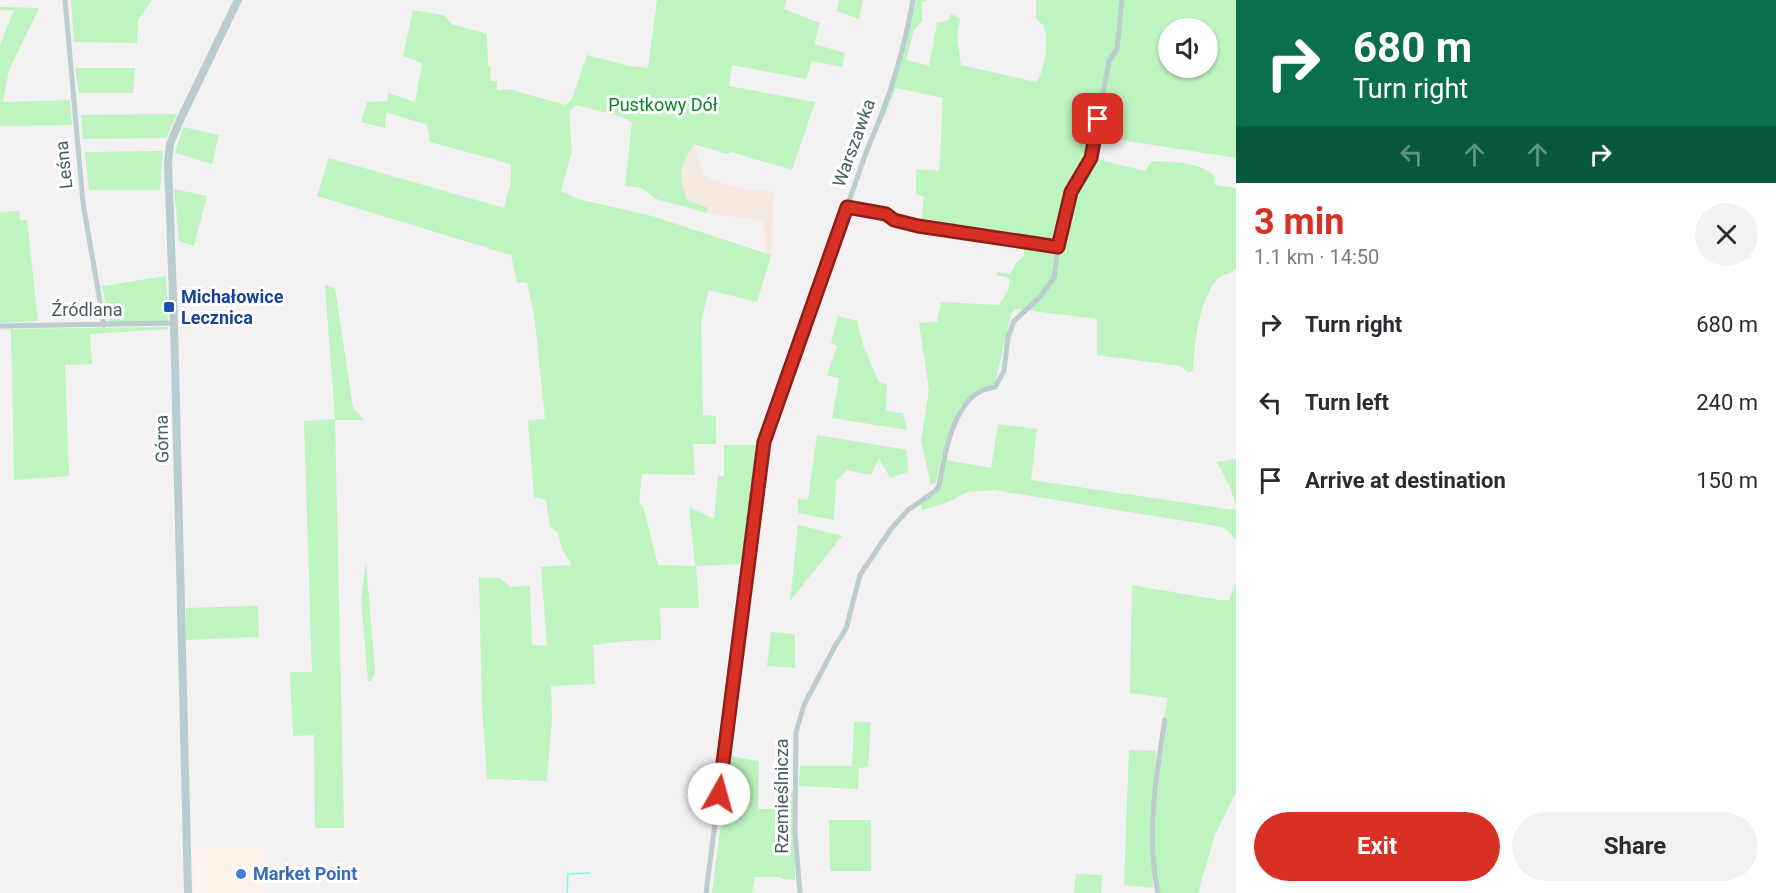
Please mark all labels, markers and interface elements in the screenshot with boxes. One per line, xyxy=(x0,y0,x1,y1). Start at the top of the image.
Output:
map controls xyxy=(1158,18,1218,78)
button: sound xyxy=(1158,18,1218,78)
text: 680 m xyxy=(1353,23,1472,72)
icon: right xyxy=(1254,24,1332,102)
text: Turn right xyxy=(1353,73,1468,105)
pin xyxy=(1072,93,1123,144)
park label: Pustkowy Dół xyxy=(608,94,718,115)
street label: Warszawka xyxy=(828,96,879,190)
icon: arrive xyxy=(1081,102,1114,135)
icon: left xyxy=(1395,138,1428,171)
icon: ahead xyxy=(1458,138,1491,171)
icon: ahead xyxy=(1521,138,1554,171)
icon: right xyxy=(1584,138,1617,171)
street label: Leśna xyxy=(51,140,76,190)
text: 3 min xyxy=(1254,201,1345,243)
button: close xyxy=(1695,203,1758,266)
text: 1.1 km · 14:50 xyxy=(1254,245,1379,269)
place label: Michałowice Lecznica xyxy=(181,286,284,328)
street label: Źródlana xyxy=(51,299,123,320)
marker: Michałowice Lecznica xyxy=(162,300,176,314)
icon: right xyxy=(1254,308,1287,341)
text: Turn right xyxy=(1305,312,1402,337)
text: 680 m xyxy=(1696,312,1758,337)
icon: left xyxy=(1254,386,1287,419)
text: Turn left xyxy=(1305,390,1389,415)
text: 240 m xyxy=(1696,390,1758,415)
street label: Górna xyxy=(151,415,172,463)
icon: arrive xyxy=(1254,464,1287,497)
text: Arrive at destination xyxy=(1305,468,1506,493)
text: 150 m xyxy=(1696,468,1758,493)
street label: Rzemieślnicza xyxy=(771,738,792,854)
position arrow xyxy=(687,762,751,826)
button: Exit xyxy=(1254,812,1500,881)
button: Share xyxy=(1512,812,1758,881)
place label: Market Point xyxy=(253,863,357,884)
marker: Market Point xyxy=(234,867,248,881)

